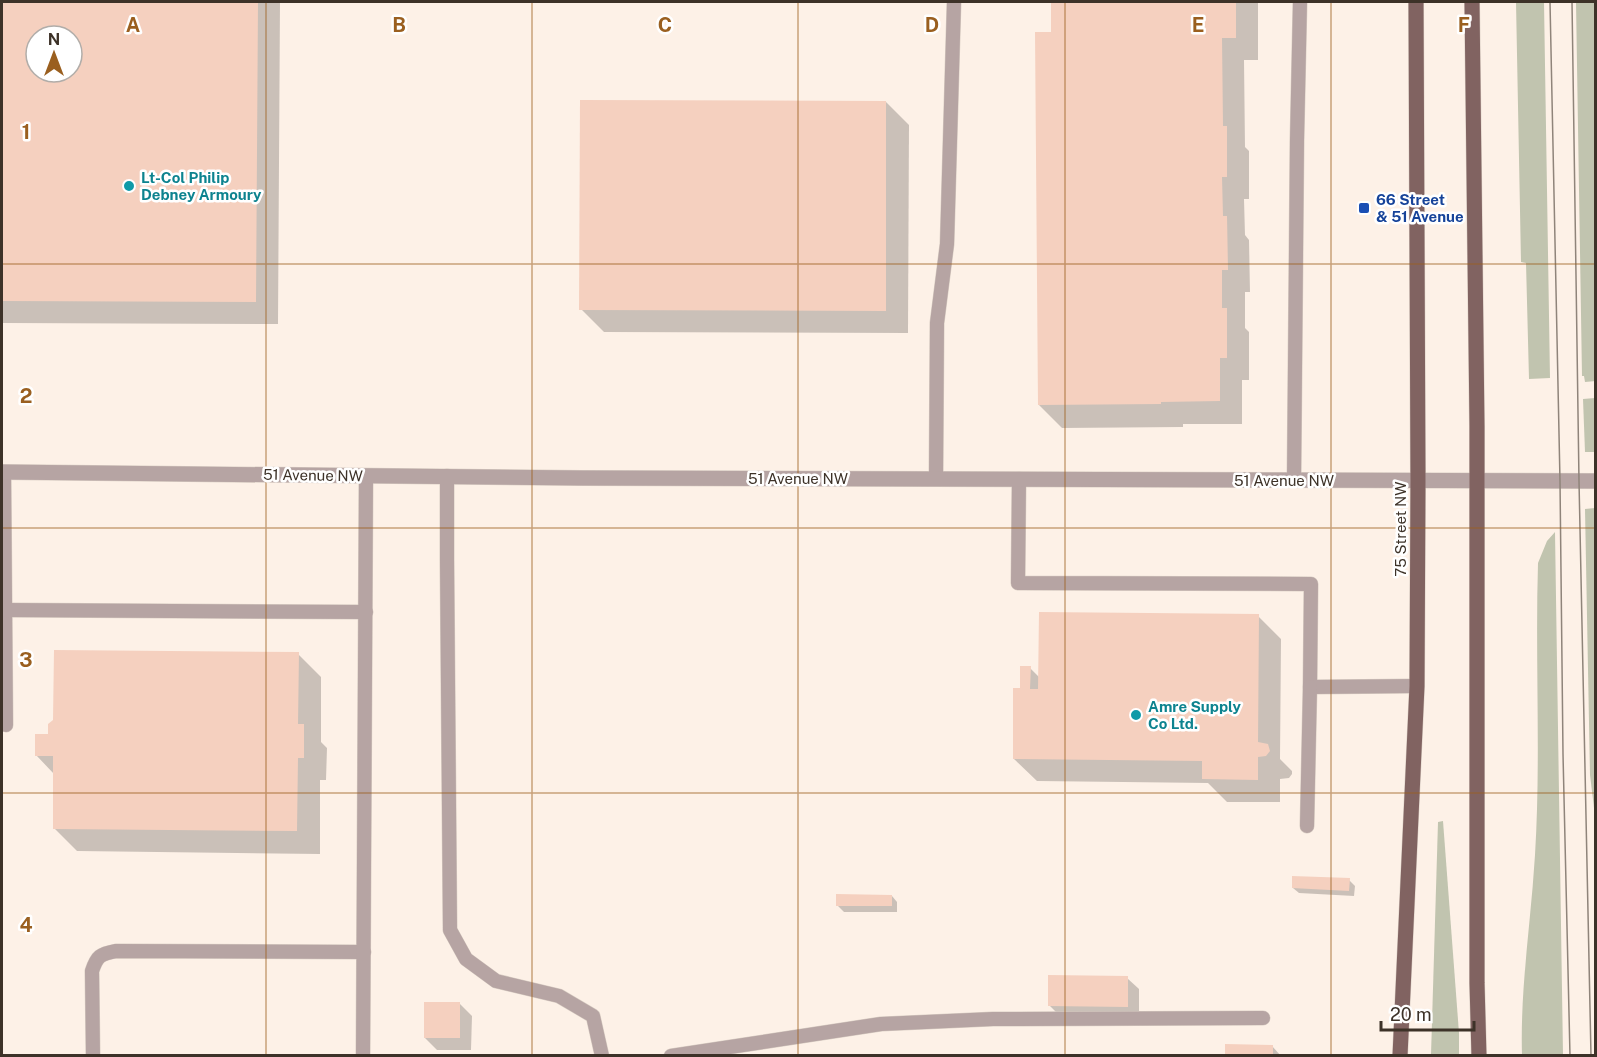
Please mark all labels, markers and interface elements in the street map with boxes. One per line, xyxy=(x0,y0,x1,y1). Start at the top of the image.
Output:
text: A xyxy=(126,13,140,37)
text: B xyxy=(392,13,406,37)
text: C xyxy=(658,13,672,37)
text: D xyxy=(925,13,939,37)
text: E xyxy=(1192,13,1204,37)
text: F xyxy=(1458,13,1470,37)
north arrow xyxy=(24,24,84,84)
text: N xyxy=(48,30,60,49)
text: 1 xyxy=(22,120,30,144)
place label: Lt-Col Philip Debney Armoury xyxy=(141,169,262,203)
marker: Lt-Col Philip Debney Armoury xyxy=(122,179,136,193)
place label: 66 Street & 51 Avenue xyxy=(1376,191,1464,225)
marker: 66 Street & 51 Avenue xyxy=(1357,201,1371,215)
text: 2 xyxy=(20,384,32,408)
street label: 51 Avenue NW xyxy=(263,466,363,484)
street label: 51 Avenue NW xyxy=(748,470,848,487)
street label: 51 Avenue NW xyxy=(1234,472,1334,489)
street label: 75 Street NW xyxy=(1392,481,1409,577)
text: 3 xyxy=(19,648,33,672)
place label: Amre Supply Co Ltd. xyxy=(1148,698,1242,732)
marker: Amre Supply Co Ltd. xyxy=(1129,708,1143,722)
text: 4 xyxy=(19,913,33,937)
scale bar xyxy=(1381,994,1474,1032)
text: 20 m xyxy=(1390,1004,1432,1025)

